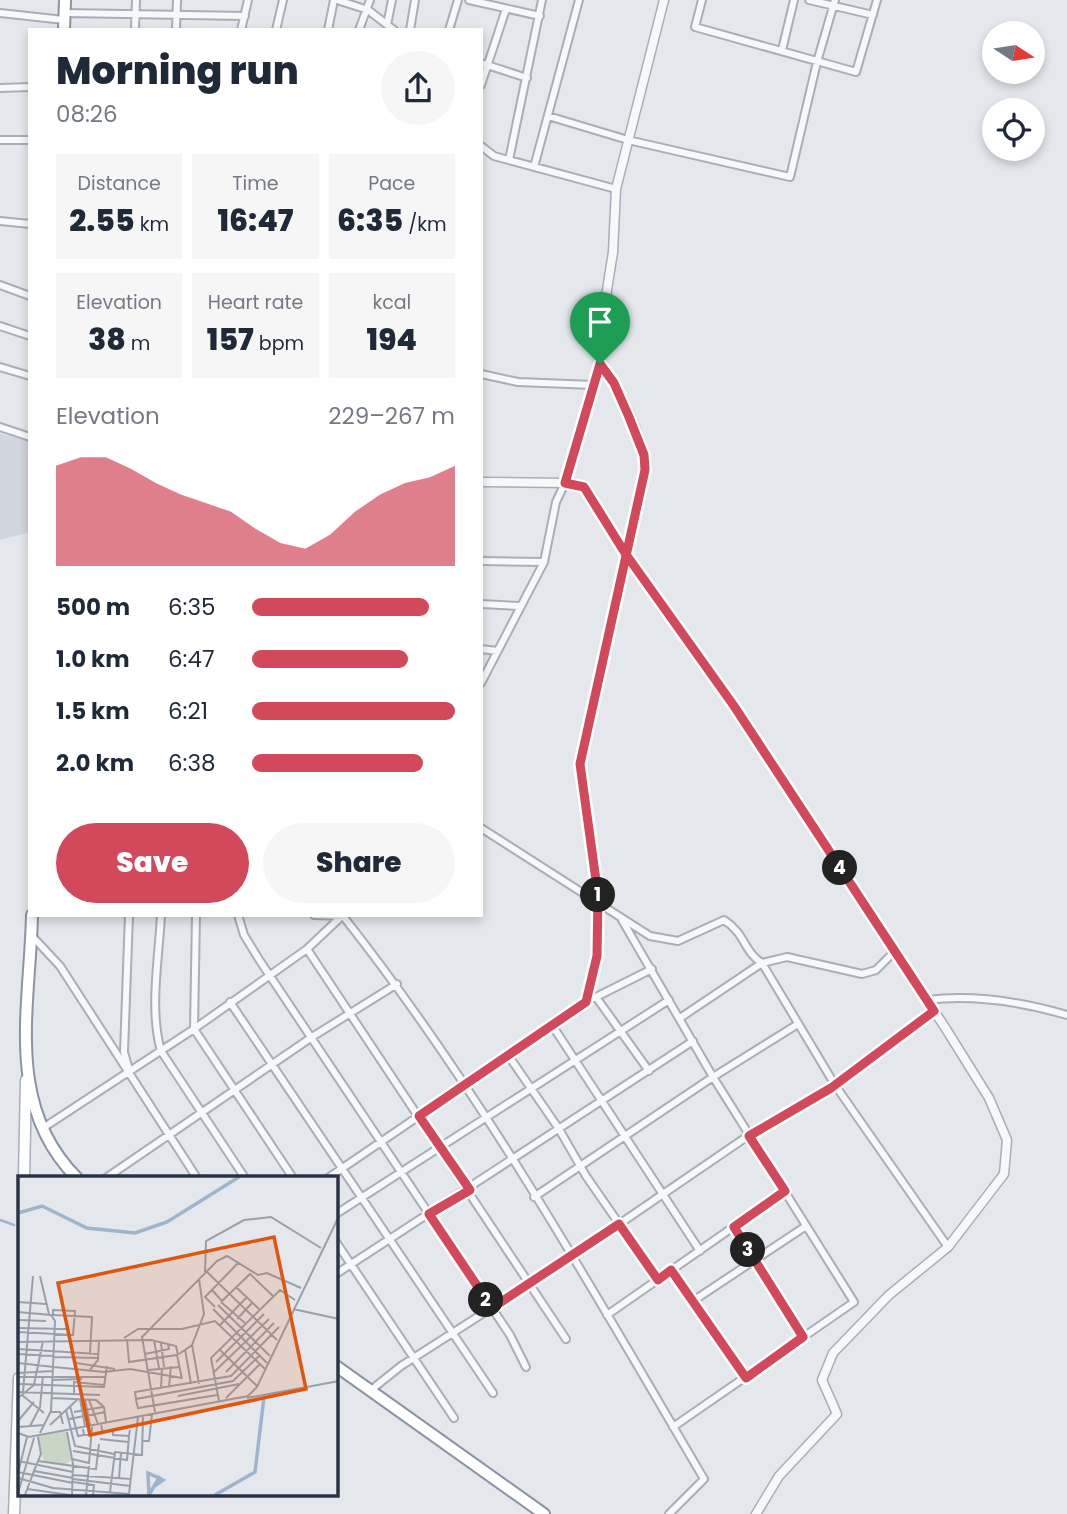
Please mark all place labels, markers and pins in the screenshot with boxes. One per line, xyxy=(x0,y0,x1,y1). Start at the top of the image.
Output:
pin xyxy=(570,292,630,364)
pin: 4 xyxy=(822,850,858,886)
pin: 1 xyxy=(580,878,616,912)
pin: 3 xyxy=(730,1232,766,1268)
pin: 2 xyxy=(468,1282,504,1318)

